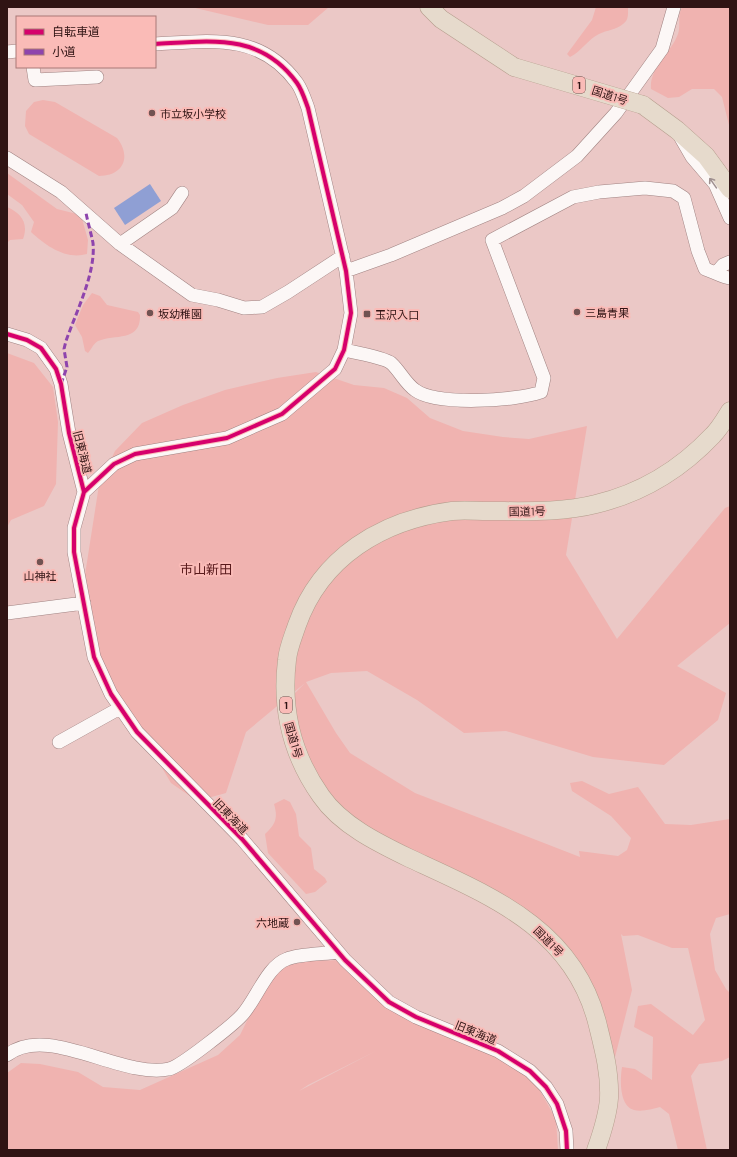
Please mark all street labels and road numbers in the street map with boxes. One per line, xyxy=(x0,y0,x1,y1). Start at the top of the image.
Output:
road number: 1 xyxy=(573,77,585,93)
street label: 国道1号 xyxy=(590,83,630,107)
street label: 旧東海道 xyxy=(71,429,95,475)
street label: 国道1号 xyxy=(508,504,546,518)
road number: 1 xyxy=(280,697,292,713)
street label: 国道1号 xyxy=(283,720,305,760)
street label: 旧東海道 xyxy=(211,796,251,836)
street label: 国道1号 xyxy=(531,923,567,959)
street label: 旧東海道 xyxy=(453,1018,499,1046)

